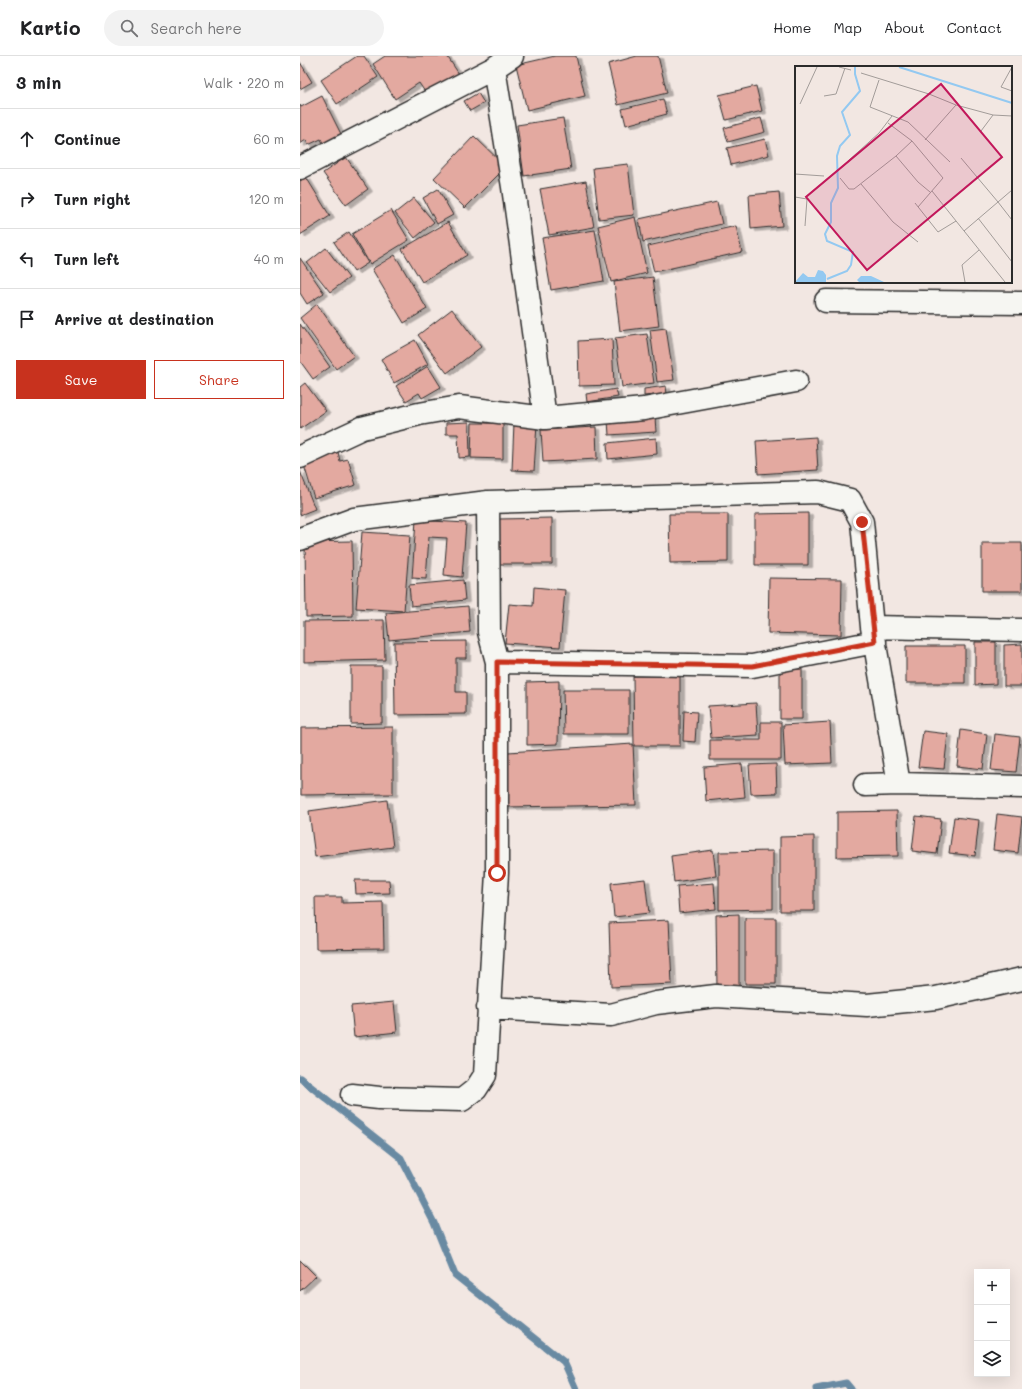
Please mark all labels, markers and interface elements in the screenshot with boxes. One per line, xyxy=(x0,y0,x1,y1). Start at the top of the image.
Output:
search box xyxy=(104,10,384,46)
text: Kartio xyxy=(20,15,80,40)
icon: search xyxy=(118,17,140,39)
text: Search here xyxy=(150,18,242,38)
text: Home xyxy=(773,18,811,37)
text: Map xyxy=(833,18,862,37)
text: About xyxy=(884,18,925,37)
text: Contact xyxy=(947,18,1002,37)
inset map xyxy=(795,66,1012,283)
text: 3 min xyxy=(16,71,61,93)
text: Walk · 220 m xyxy=(203,74,284,91)
icon: ahead xyxy=(16,128,38,150)
text: Continue xyxy=(54,129,121,149)
text: 60 m xyxy=(254,130,284,147)
icon: right xyxy=(16,188,38,210)
text: Turn right xyxy=(54,189,131,209)
text: 120 m xyxy=(248,190,284,207)
icon: left xyxy=(16,248,38,270)
text: Turn left xyxy=(54,249,119,269)
text: 40 m xyxy=(254,250,284,267)
icon: arrive xyxy=(16,308,38,330)
text: Arrive at destination xyxy=(54,309,214,329)
button: Save xyxy=(16,360,146,399)
button: Share xyxy=(154,360,284,399)
route end xyxy=(853,513,871,531)
route start xyxy=(488,864,506,882)
map controls xyxy=(974,1269,1010,1377)
button: + xyxy=(974,1269,1010,1305)
button: − xyxy=(974,1305,1010,1341)
button: layers xyxy=(974,1341,1010,1377)

